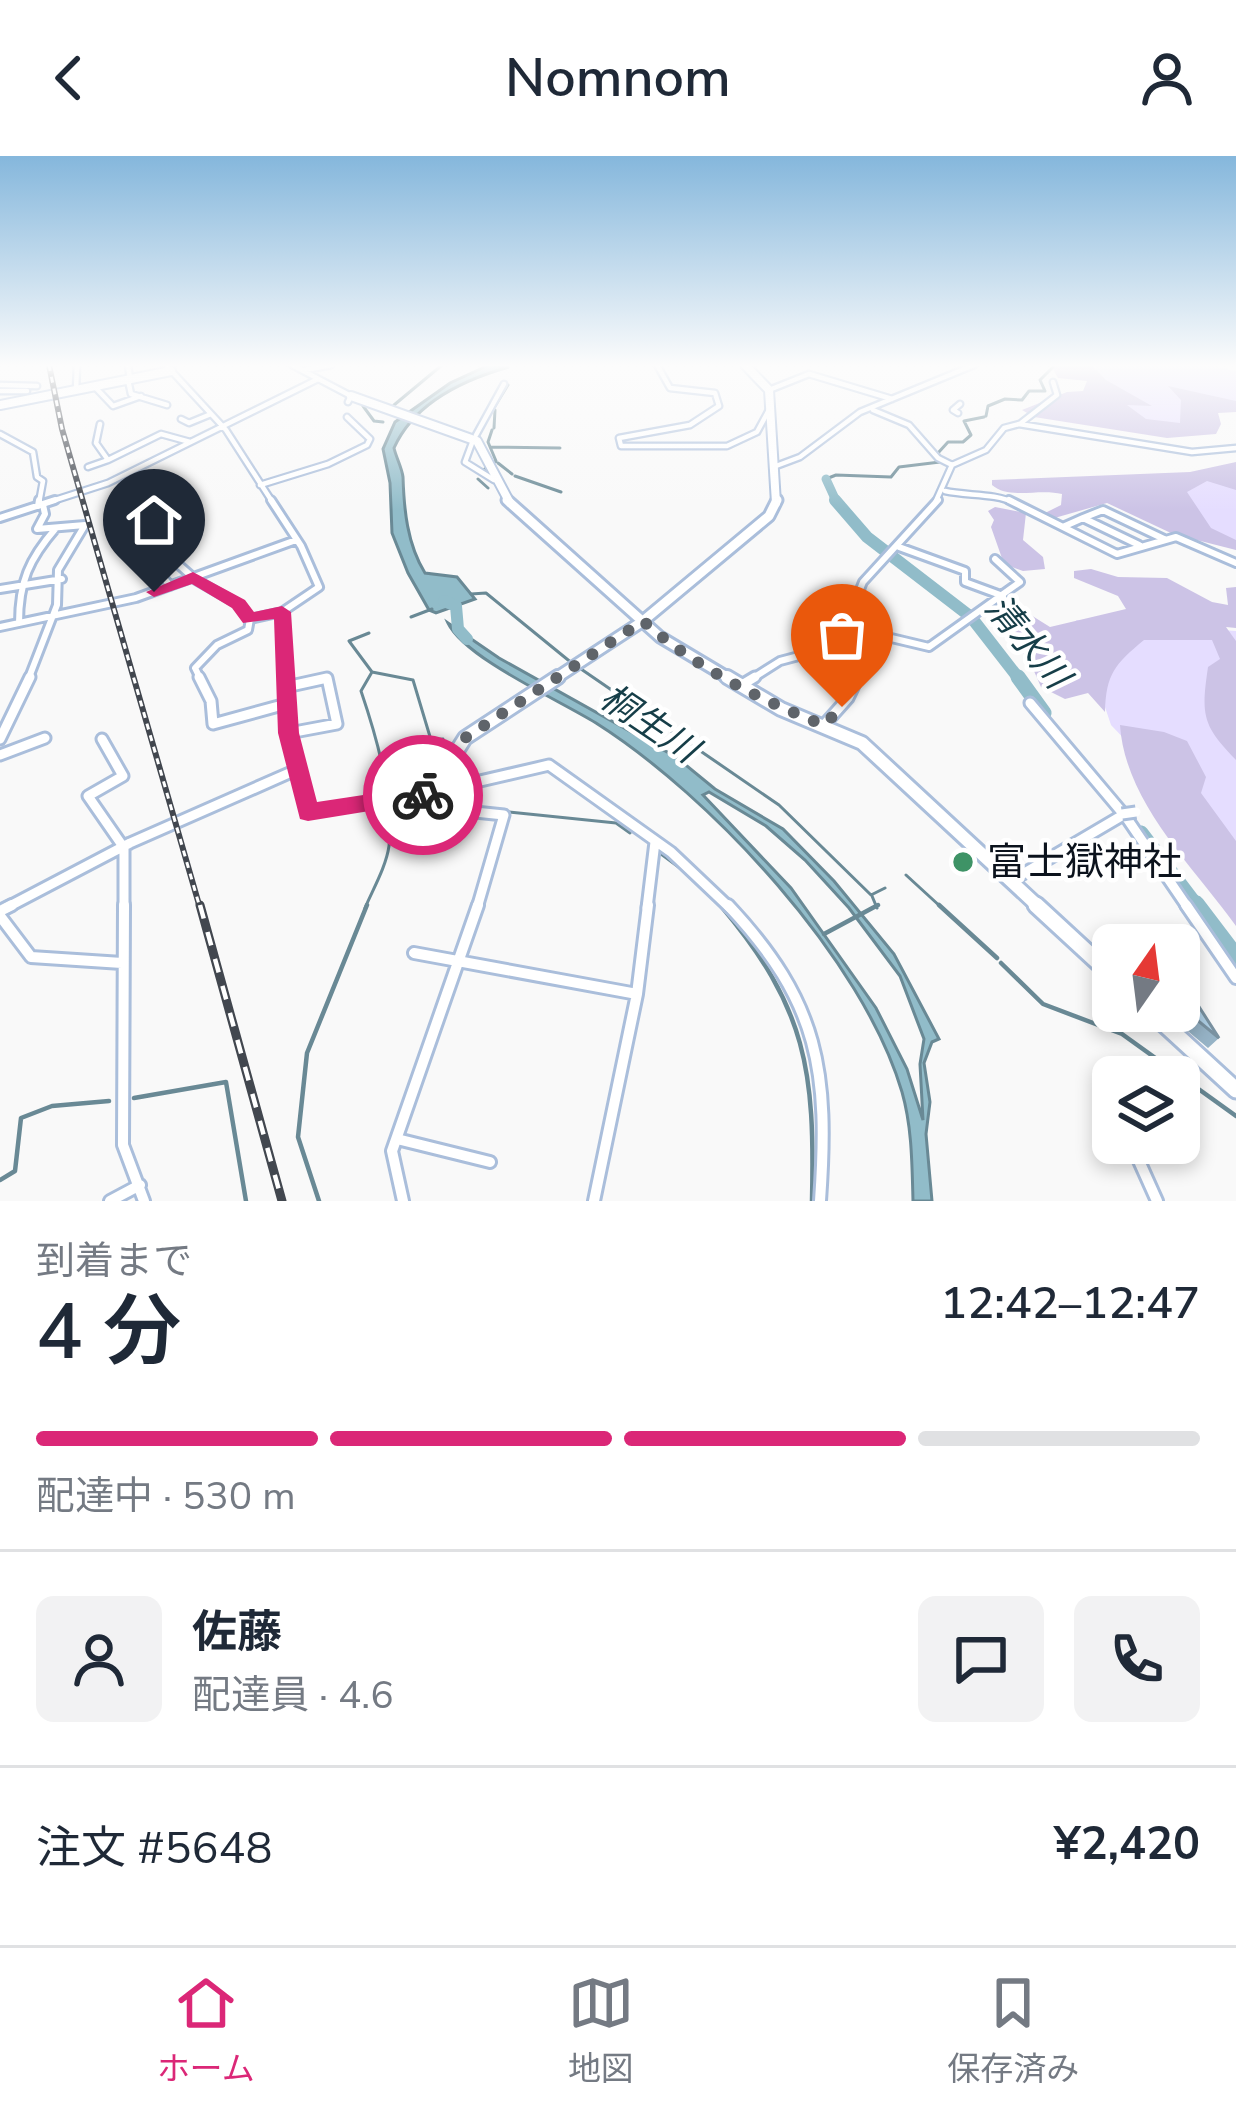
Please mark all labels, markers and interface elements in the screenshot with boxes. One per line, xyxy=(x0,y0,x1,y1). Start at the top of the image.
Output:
text: Nomnom xyxy=(505,41,731,115)
icon: back xyxy=(36,45,102,111)
icon: person xyxy=(1134,45,1200,111)
pin xyxy=(103,469,205,592)
icon: home xyxy=(121,487,187,553)
pin xyxy=(791,584,893,707)
water label: 清水川 xyxy=(974,585,1083,702)
icon: bag xyxy=(809,602,875,668)
water label: 桐生川 xyxy=(591,673,711,777)
courier xyxy=(363,735,483,855)
icon: bike xyxy=(390,762,456,828)
place label: 富士獄神社 xyxy=(987,836,1182,889)
marker: 富士獄神社 xyxy=(950,849,976,875)
north arrow xyxy=(1092,924,1200,1032)
map controls xyxy=(1092,924,1200,1164)
button: layers xyxy=(1092,1056,1200,1164)
text: 到着まで xyxy=(36,1235,192,1288)
text: 12:42–12:47 xyxy=(940,1273,1200,1334)
text: 4 分 xyxy=(36,1279,181,1386)
text: 配達中 · 530 m xyxy=(36,1470,296,1523)
button: person xyxy=(36,1596,162,1722)
button: chat xyxy=(918,1596,1044,1722)
button: phone xyxy=(1074,1596,1200,1722)
text: 佐藤 xyxy=(192,1602,282,1663)
text: 配達員 · 4.6 xyxy=(192,1669,394,1722)
text: ¥2,420 xyxy=(1054,1814,1200,1875)
text: 注文 #5648 xyxy=(36,1818,273,1879)
tab: ホーム xyxy=(157,1970,255,2092)
tab: 地図 xyxy=(568,1970,634,2092)
tab: 保存済み xyxy=(947,1970,1079,2092)

